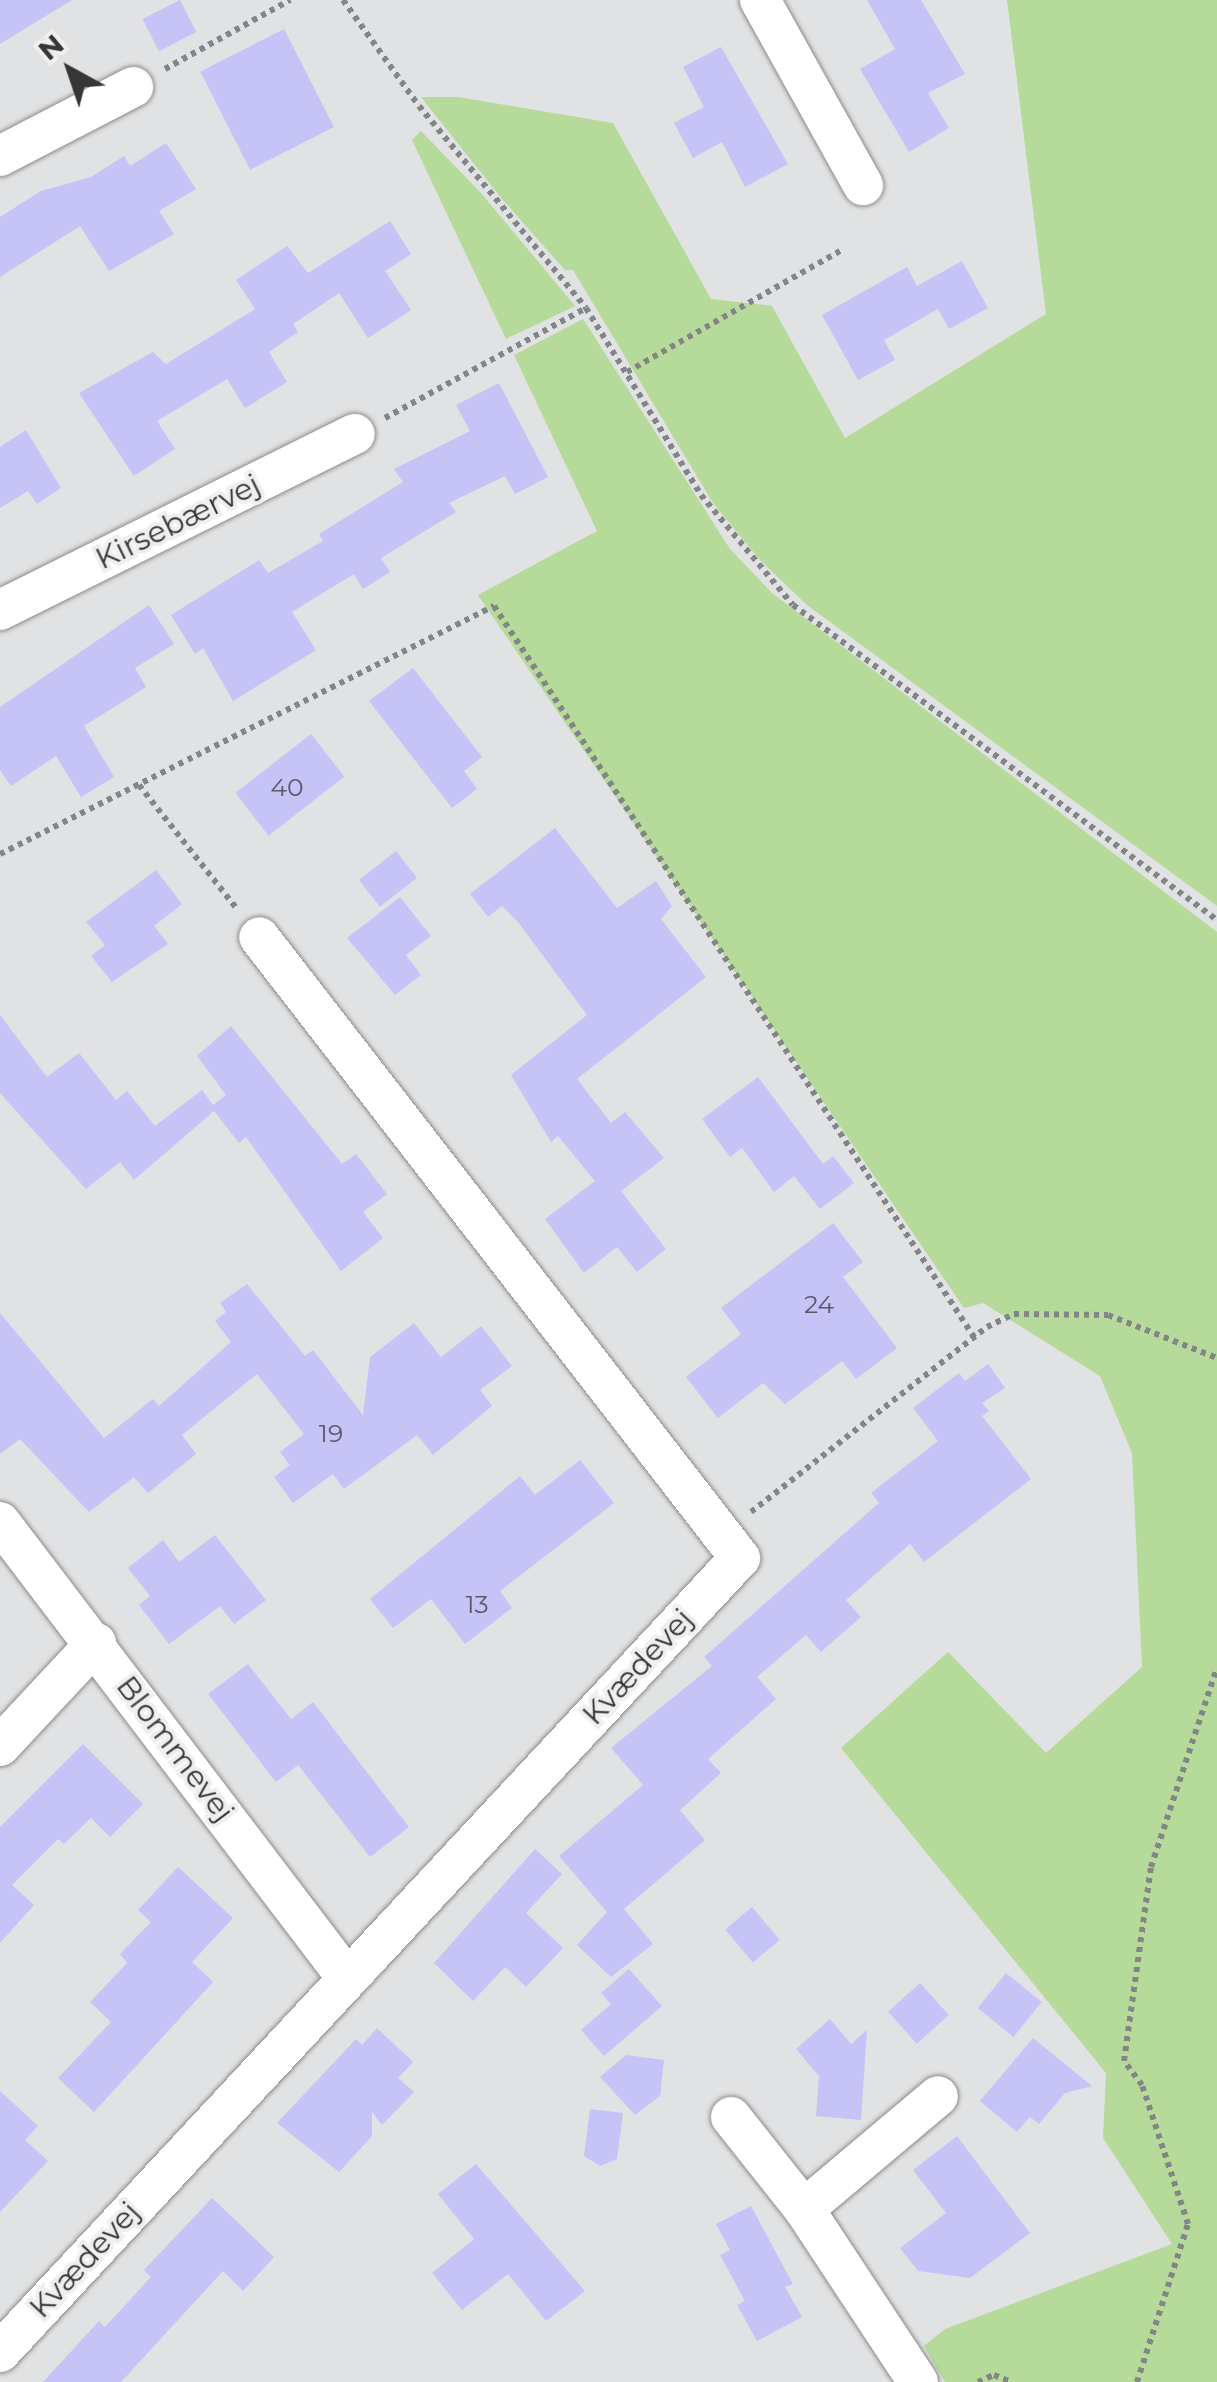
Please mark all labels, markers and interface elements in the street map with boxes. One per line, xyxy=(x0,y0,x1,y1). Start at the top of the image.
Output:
north arrow xyxy=(20,20,120,120)
text: N xyxy=(31,27,70,67)
street label: Kirsebærvej xyxy=(90,467,266,577)
house number: 40 xyxy=(270,772,304,802)
house number: 24 xyxy=(804,1289,834,1319)
house number: 19 xyxy=(319,1418,343,1448)
house number: 13 xyxy=(465,1589,489,1619)
street label: Kvædevej xyxy=(575,1601,701,1733)
street label: Blommevej xyxy=(109,1669,241,1829)
street label: Kvædevej xyxy=(22,2194,148,2326)

